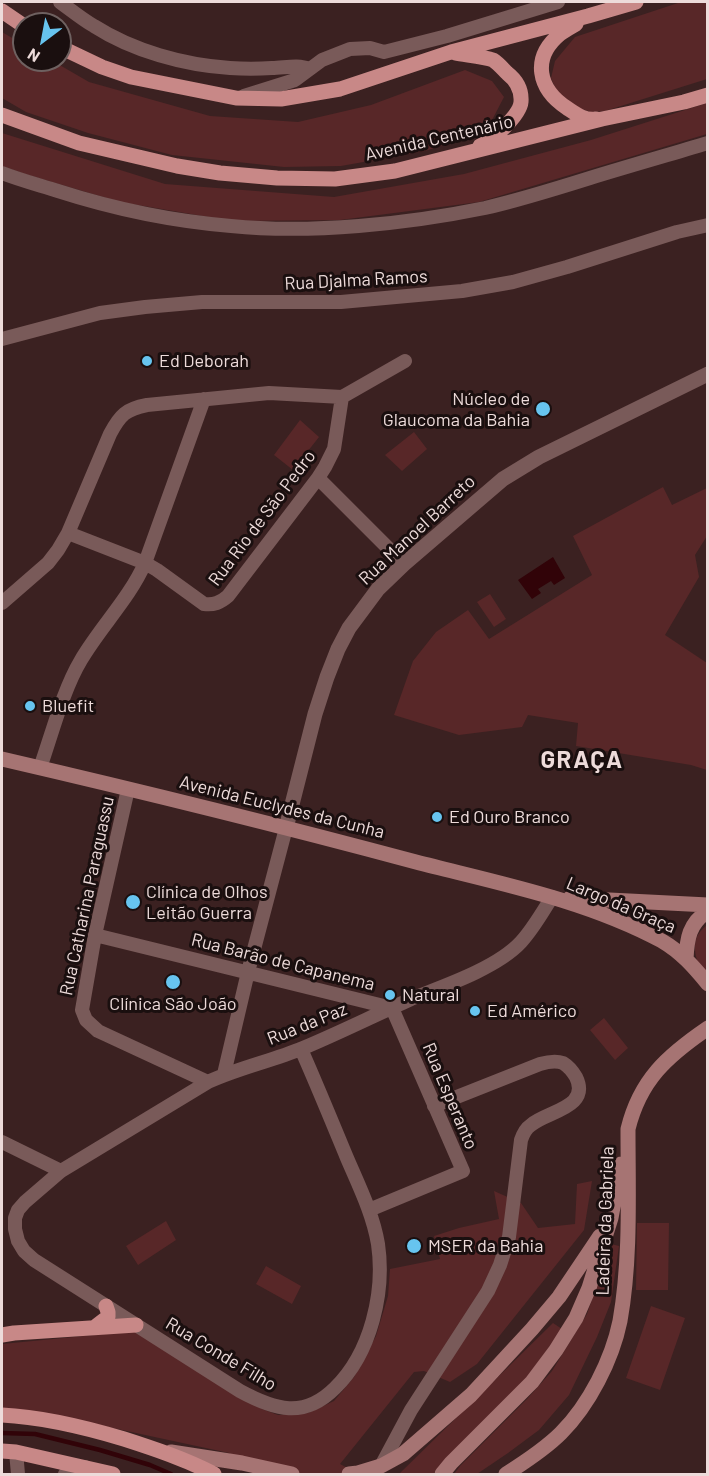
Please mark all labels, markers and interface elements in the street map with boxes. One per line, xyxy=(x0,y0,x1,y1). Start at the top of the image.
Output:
north arrow xyxy=(12,12,72,72)
text: N xyxy=(24,45,43,67)
street label: Avenida Centenário xyxy=(363,110,515,166)
street label: Rua Djalma Ramos xyxy=(284,265,428,295)
place label: Ed Deborah xyxy=(159,350,249,372)
marker: Ed Deborah xyxy=(140,354,154,368)
place label: Núcleo de Glaucoma da Bahia xyxy=(383,388,530,430)
marker: Núcleo de Glaucoma da Bahia xyxy=(534,400,552,418)
street label: Rua Rio de São Pedro xyxy=(204,446,320,590)
street label: Rua Manoel Barreto xyxy=(354,471,480,589)
place label: Bluefit xyxy=(42,695,94,717)
marker: Bluefit xyxy=(23,699,37,713)
district label: GRAÇA xyxy=(540,746,624,774)
street label: Avenida Euclydes da Cunha xyxy=(177,771,387,843)
street label: Rua Catharina Paraguassu xyxy=(55,794,119,998)
place label: Ed Ouro Branco xyxy=(449,806,570,828)
marker: Ed Ouro Branco xyxy=(430,810,444,824)
street label: Largo da Graça xyxy=(563,872,679,938)
place label: Clínica de Olhos Leitão Guerra xyxy=(146,881,268,924)
marker: Clínica de Olhos Leitão Guerra xyxy=(124,893,142,911)
street label: Rua Barão de Capanema xyxy=(189,929,377,995)
marker: Clínica São João xyxy=(164,973,182,991)
place label: Natural xyxy=(402,984,459,1006)
marker: Natural xyxy=(383,988,397,1002)
place label: Clínica São João xyxy=(109,993,237,1015)
street label: Rua da Paz xyxy=(264,998,350,1050)
place label: Ed Américo xyxy=(487,1000,577,1022)
marker: Ed Américo xyxy=(468,1004,482,1018)
street label: Rua Esperanto xyxy=(418,1039,482,1153)
street label: Ladeira da Gabriela xyxy=(592,1146,618,1296)
place label: MSER da Bahia xyxy=(428,1235,543,1257)
marker: MSER da Bahia xyxy=(405,1237,423,1255)
street label: Rua Conde Filho xyxy=(162,1313,280,1395)

